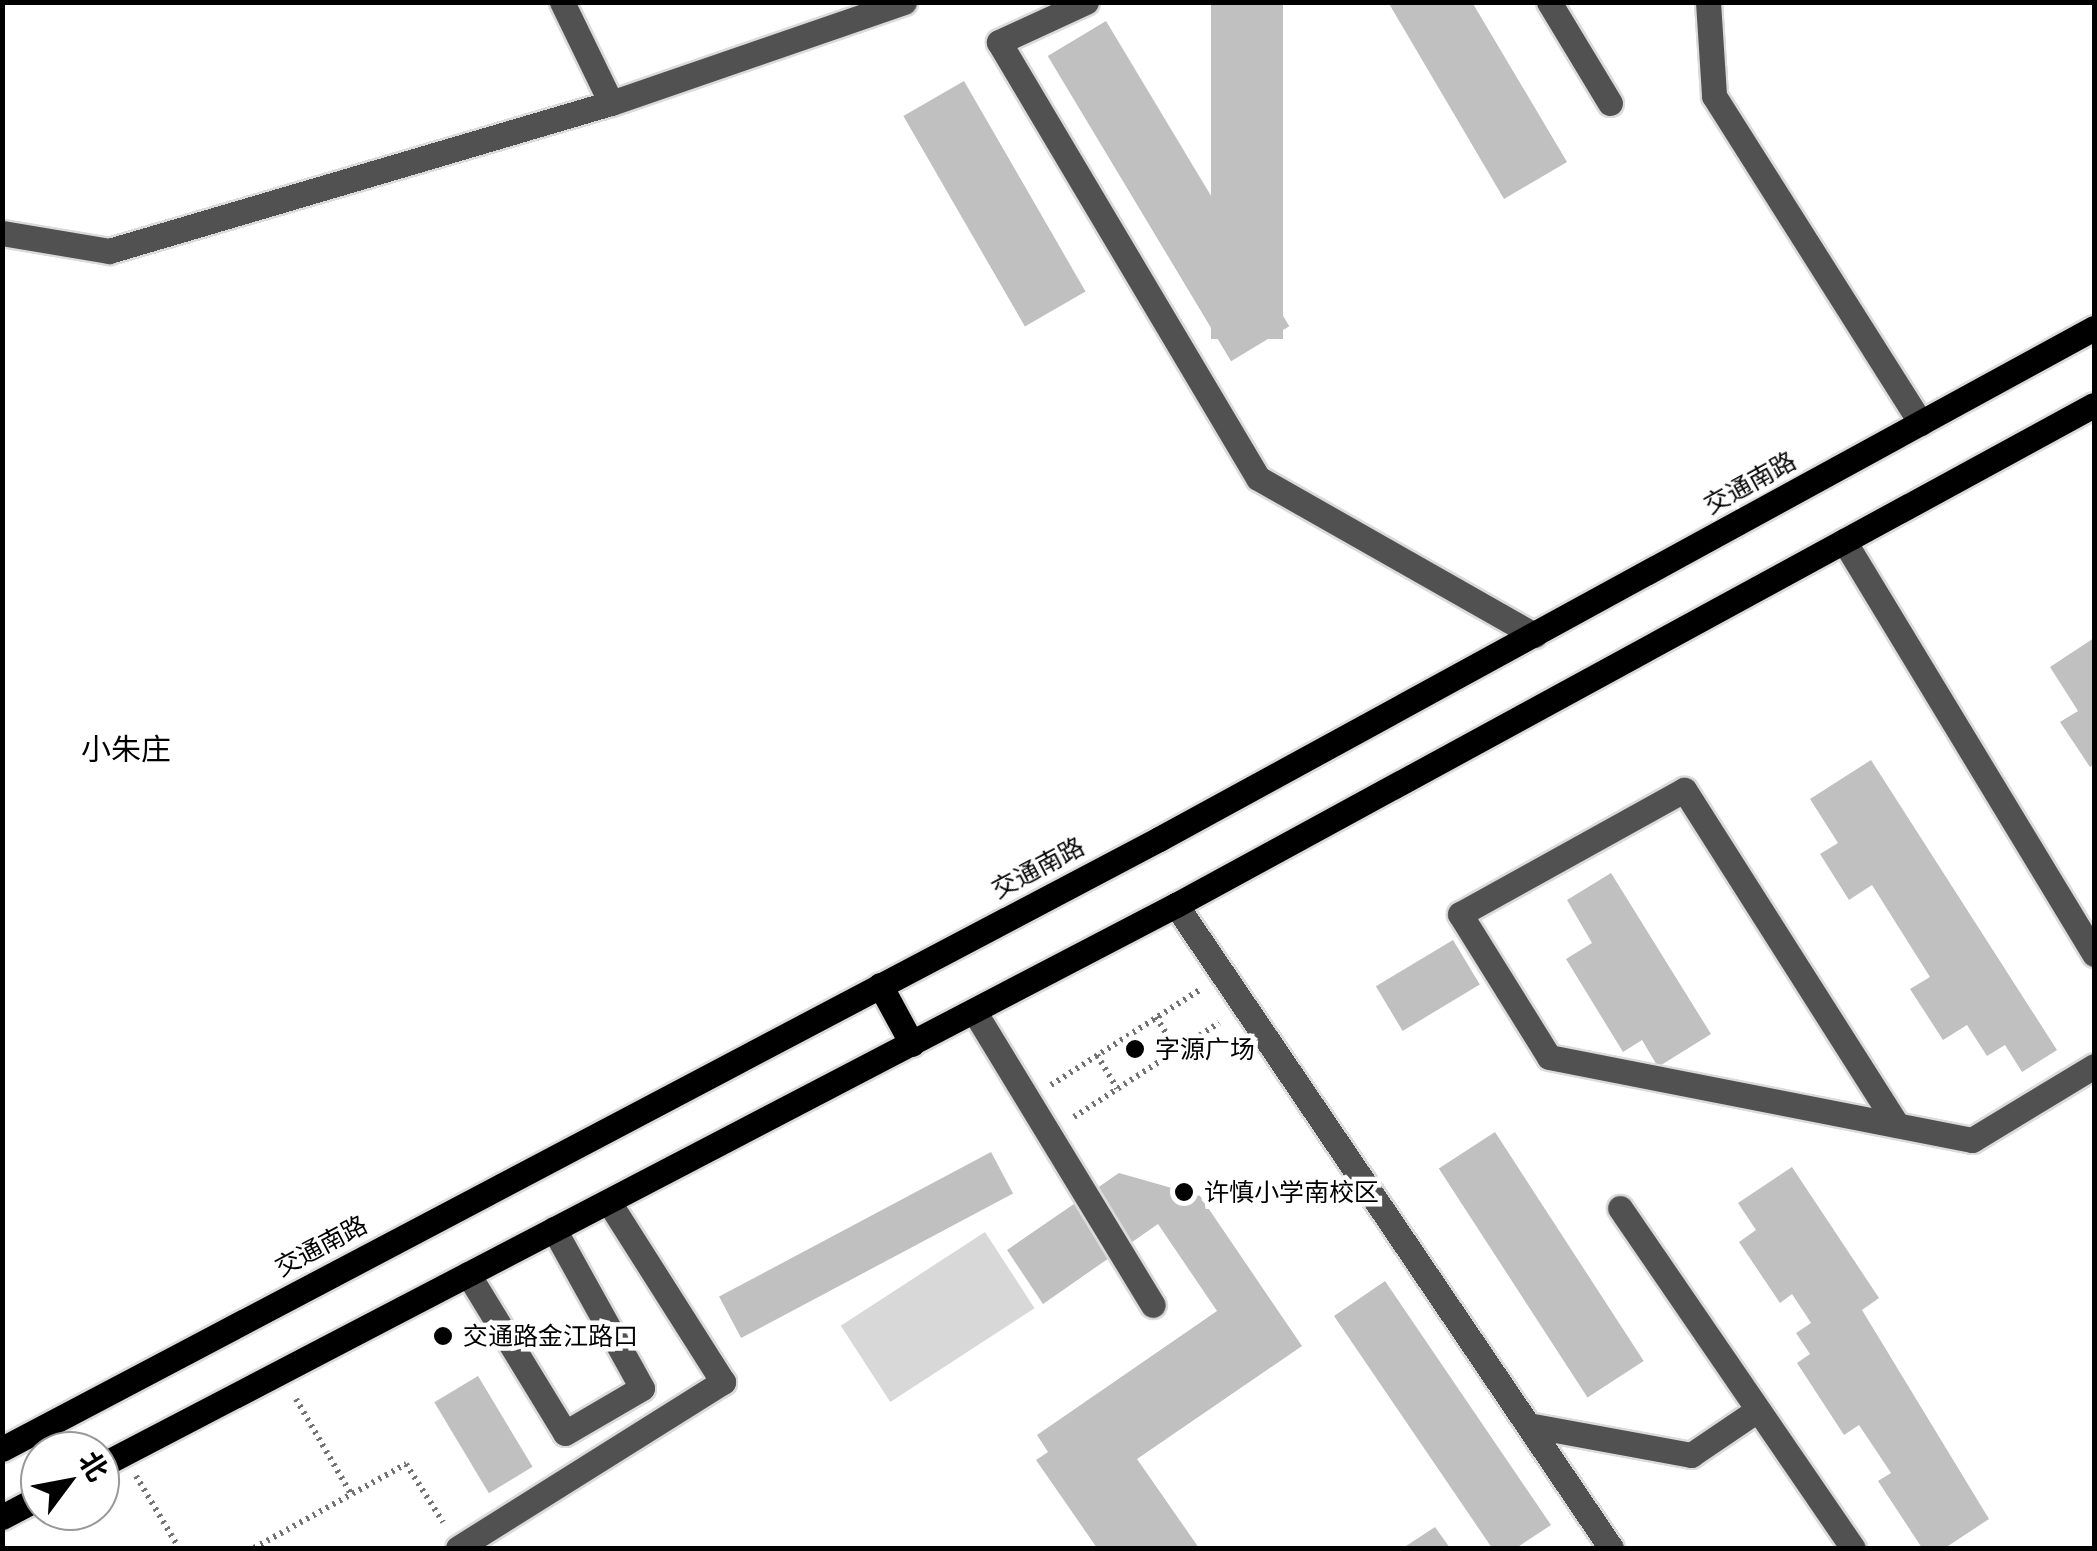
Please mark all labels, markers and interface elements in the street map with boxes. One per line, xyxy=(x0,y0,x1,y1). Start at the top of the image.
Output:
street label: 交通南路 xyxy=(1699,446,1801,520)
district label: 小朱庄 xyxy=(81,731,171,767)
street label: 交通南路 xyxy=(987,831,1089,905)
place label: 字源广场 xyxy=(1155,1034,1255,1064)
marker: 字源广场 xyxy=(1124,1038,1146,1060)
place label: 许慎小学南校区 xyxy=(1204,1177,1379,1207)
marker: 许慎小学南校区 xyxy=(1173,1181,1195,1203)
street label: 交通南路 xyxy=(270,1209,372,1283)
place label: 交通路金江路口 xyxy=(463,1321,638,1351)
marker: 交通路金江路口 xyxy=(432,1325,454,1347)
north arrow xyxy=(20,1431,120,1531)
text: 北 xyxy=(73,1446,115,1487)

